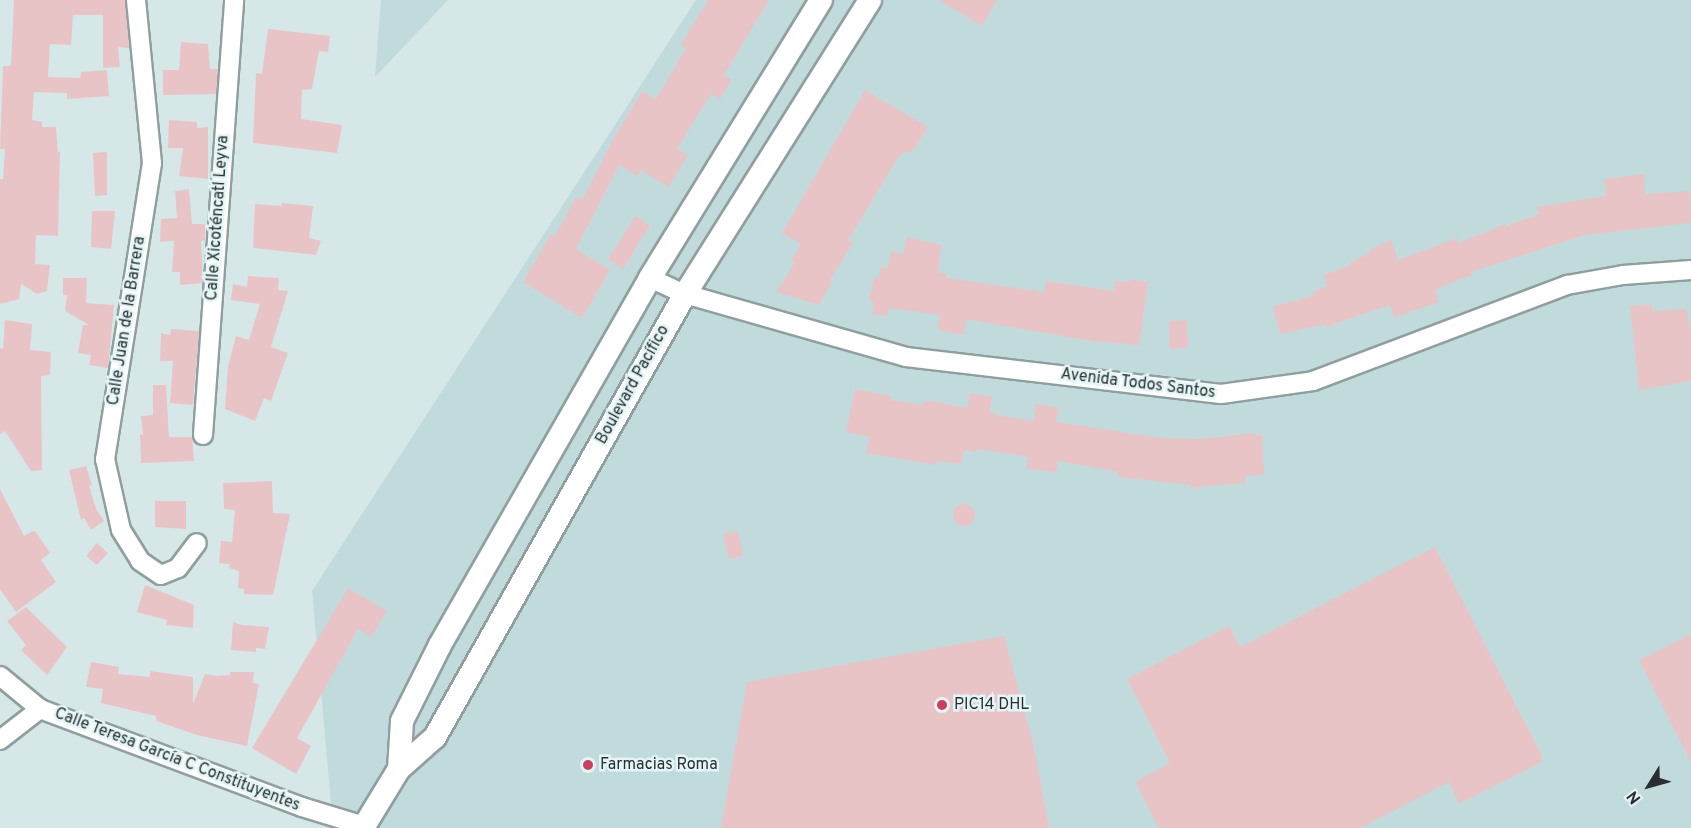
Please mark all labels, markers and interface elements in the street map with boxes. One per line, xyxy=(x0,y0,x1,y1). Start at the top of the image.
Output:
street label: Calle Xicoténcatl Leyva xyxy=(203,135,233,301)
street label: Calle Juan de la Barrera xyxy=(104,235,150,407)
street label: Boulevard Pacífico xyxy=(592,322,674,448)
street label: Avenida Todos Santos xyxy=(1059,365,1217,403)
place label: PIC14 DHL xyxy=(954,695,1029,715)
marker: PIC14 DHL xyxy=(935,698,949,712)
street label: Calle Teresa García C Constituyentes xyxy=(51,704,303,816)
place label: Farmacias Roma xyxy=(600,755,718,775)
north arrow xyxy=(1619,756,1679,816)
marker: Farmacias Roma xyxy=(581,758,595,772)
text: N xyxy=(1623,786,1646,807)

